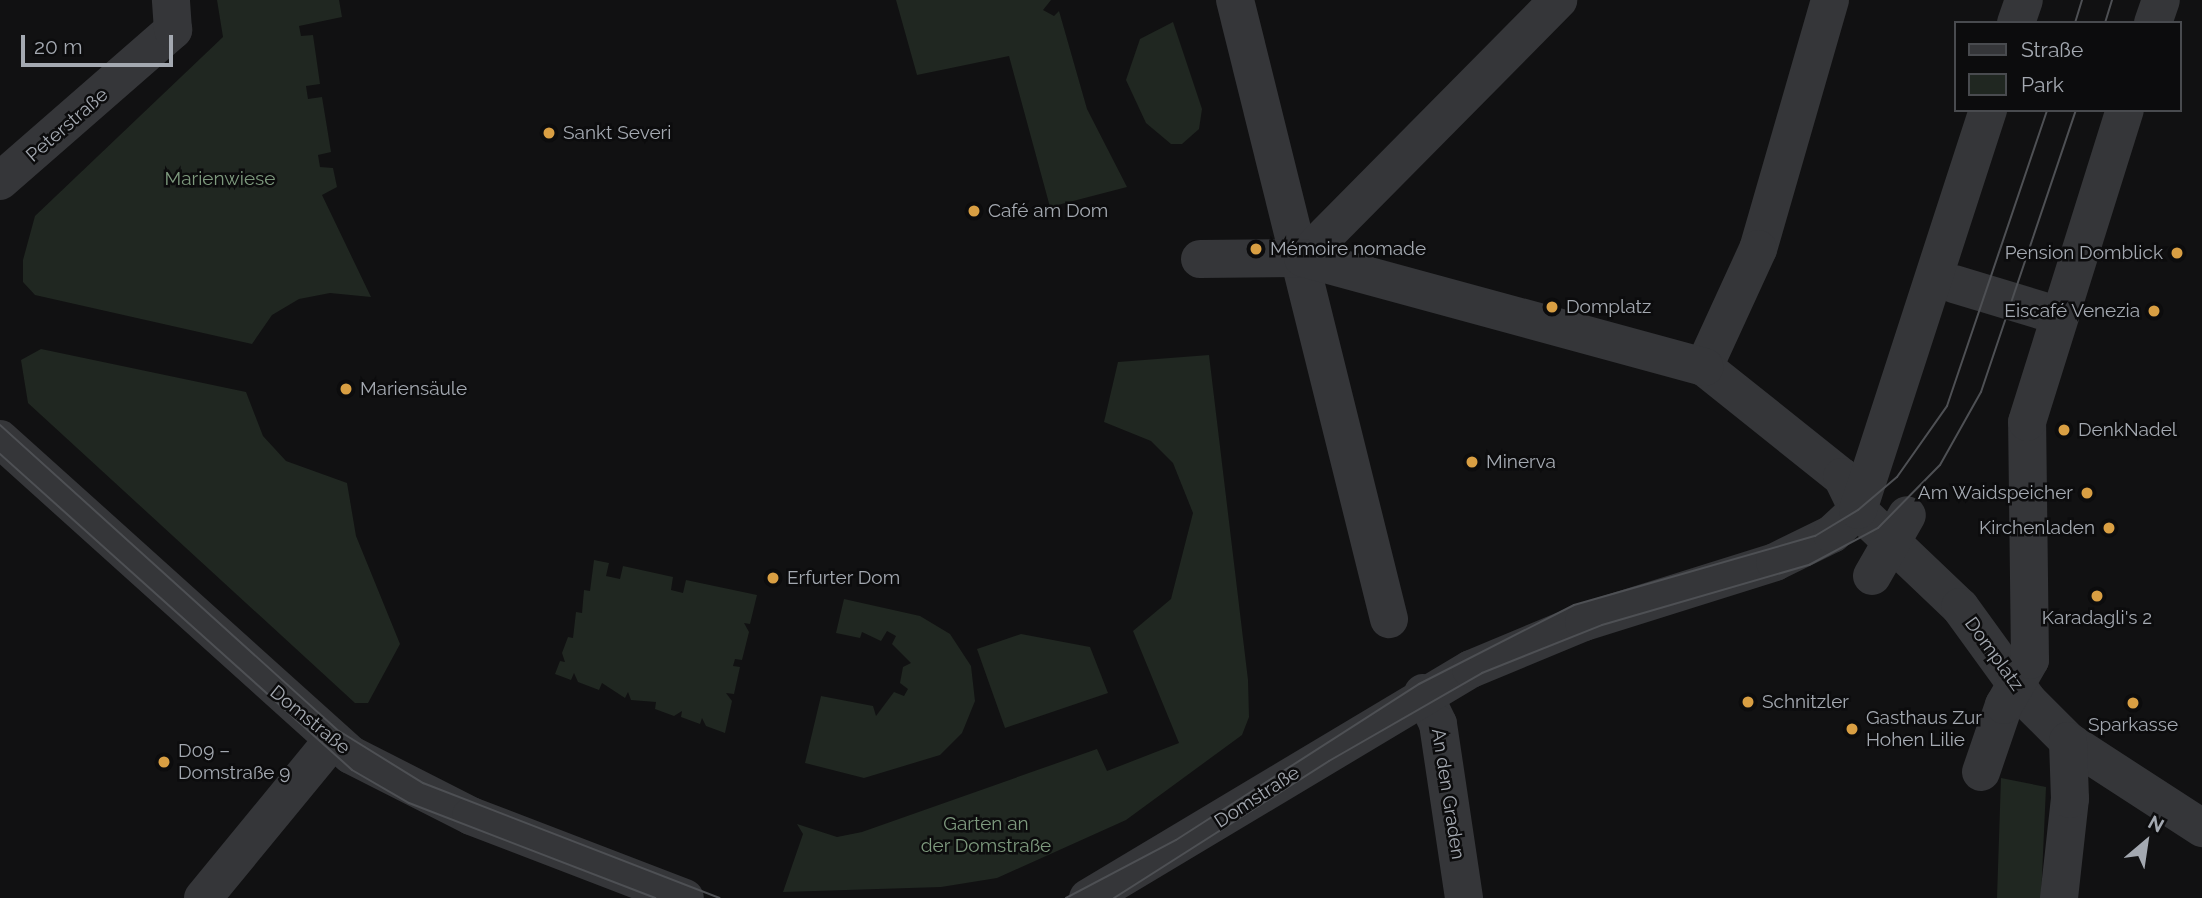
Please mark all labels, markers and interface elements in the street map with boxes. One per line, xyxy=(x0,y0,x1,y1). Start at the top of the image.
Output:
scale bar xyxy=(24,21,177,65)
legend xyxy=(1954,21,2181,112)
text: 20 m xyxy=(34,34,82,59)
text: Straße xyxy=(2021,37,2083,62)
text: Park xyxy=(2021,72,2064,97)
street label: Peterstraße xyxy=(21,83,113,167)
place label: Sankt Severi xyxy=(563,122,671,144)
marker: Sankt Severi xyxy=(541,125,557,141)
park label: Marienwiese xyxy=(165,168,275,190)
place label: Café am Dom xyxy=(988,200,1108,222)
marker: Café am Dom xyxy=(966,203,982,219)
place label: Mémoire nomade xyxy=(1270,238,1426,260)
marker: Mémoire nomade xyxy=(1248,241,1264,257)
place label: Pension Domblick xyxy=(2005,242,2163,264)
marker: Pension Domblick xyxy=(2169,245,2185,261)
place label: Domplatz xyxy=(1566,296,1651,318)
marker: Domplatz xyxy=(1544,299,1560,315)
place label: Eiscafé Venezia xyxy=(2004,300,2140,322)
marker: Eiscafé Venezia xyxy=(2146,303,2162,319)
place label: Mariensäule xyxy=(360,378,467,400)
marker: Mariensäule xyxy=(338,381,354,397)
place label: DenkNadel xyxy=(2078,419,2177,441)
marker: DenkNadel xyxy=(2056,422,2072,438)
place label: Minerva xyxy=(1486,451,1556,473)
marker: Minerva xyxy=(1464,454,1480,470)
place label: Am Waidspeicher xyxy=(1917,482,2073,504)
marker: Am Waidspeicher xyxy=(2079,485,2095,501)
place label: Kirchenladen xyxy=(1979,517,2095,539)
marker: Kirchenladen xyxy=(2101,520,2117,536)
place label: Erfurter Dom xyxy=(787,567,901,589)
marker: Erfurter Dom xyxy=(765,570,781,586)
marker: Karadagli's 2 xyxy=(2089,588,2105,604)
place label: Karadagli's 2 xyxy=(2042,607,2152,629)
street label: Domplatz xyxy=(1960,613,2028,695)
street label: Domstraße xyxy=(265,681,355,759)
place label: Schnitzler xyxy=(1762,691,1849,713)
marker: Schnitzler xyxy=(1740,694,1756,710)
marker: Sparkasse xyxy=(2125,695,2141,711)
place label: Gasthaus Zur Hohen Lilie xyxy=(1866,707,1982,751)
place label: Sparkasse xyxy=(2088,714,2178,736)
marker: Gasthaus Zur Hohen Lilie xyxy=(1844,721,1860,737)
street label: An den Graden xyxy=(1426,727,1470,861)
place label: D09 – Domstraße 9 xyxy=(178,740,290,784)
marker: D09 – Domstraße 9 xyxy=(156,754,172,770)
street label: Domstraße xyxy=(1210,761,1304,833)
north arrow xyxy=(2111,807,2181,877)
text: N xyxy=(2145,810,2168,837)
park label: Garten an der Domstraße xyxy=(921,813,1051,857)

